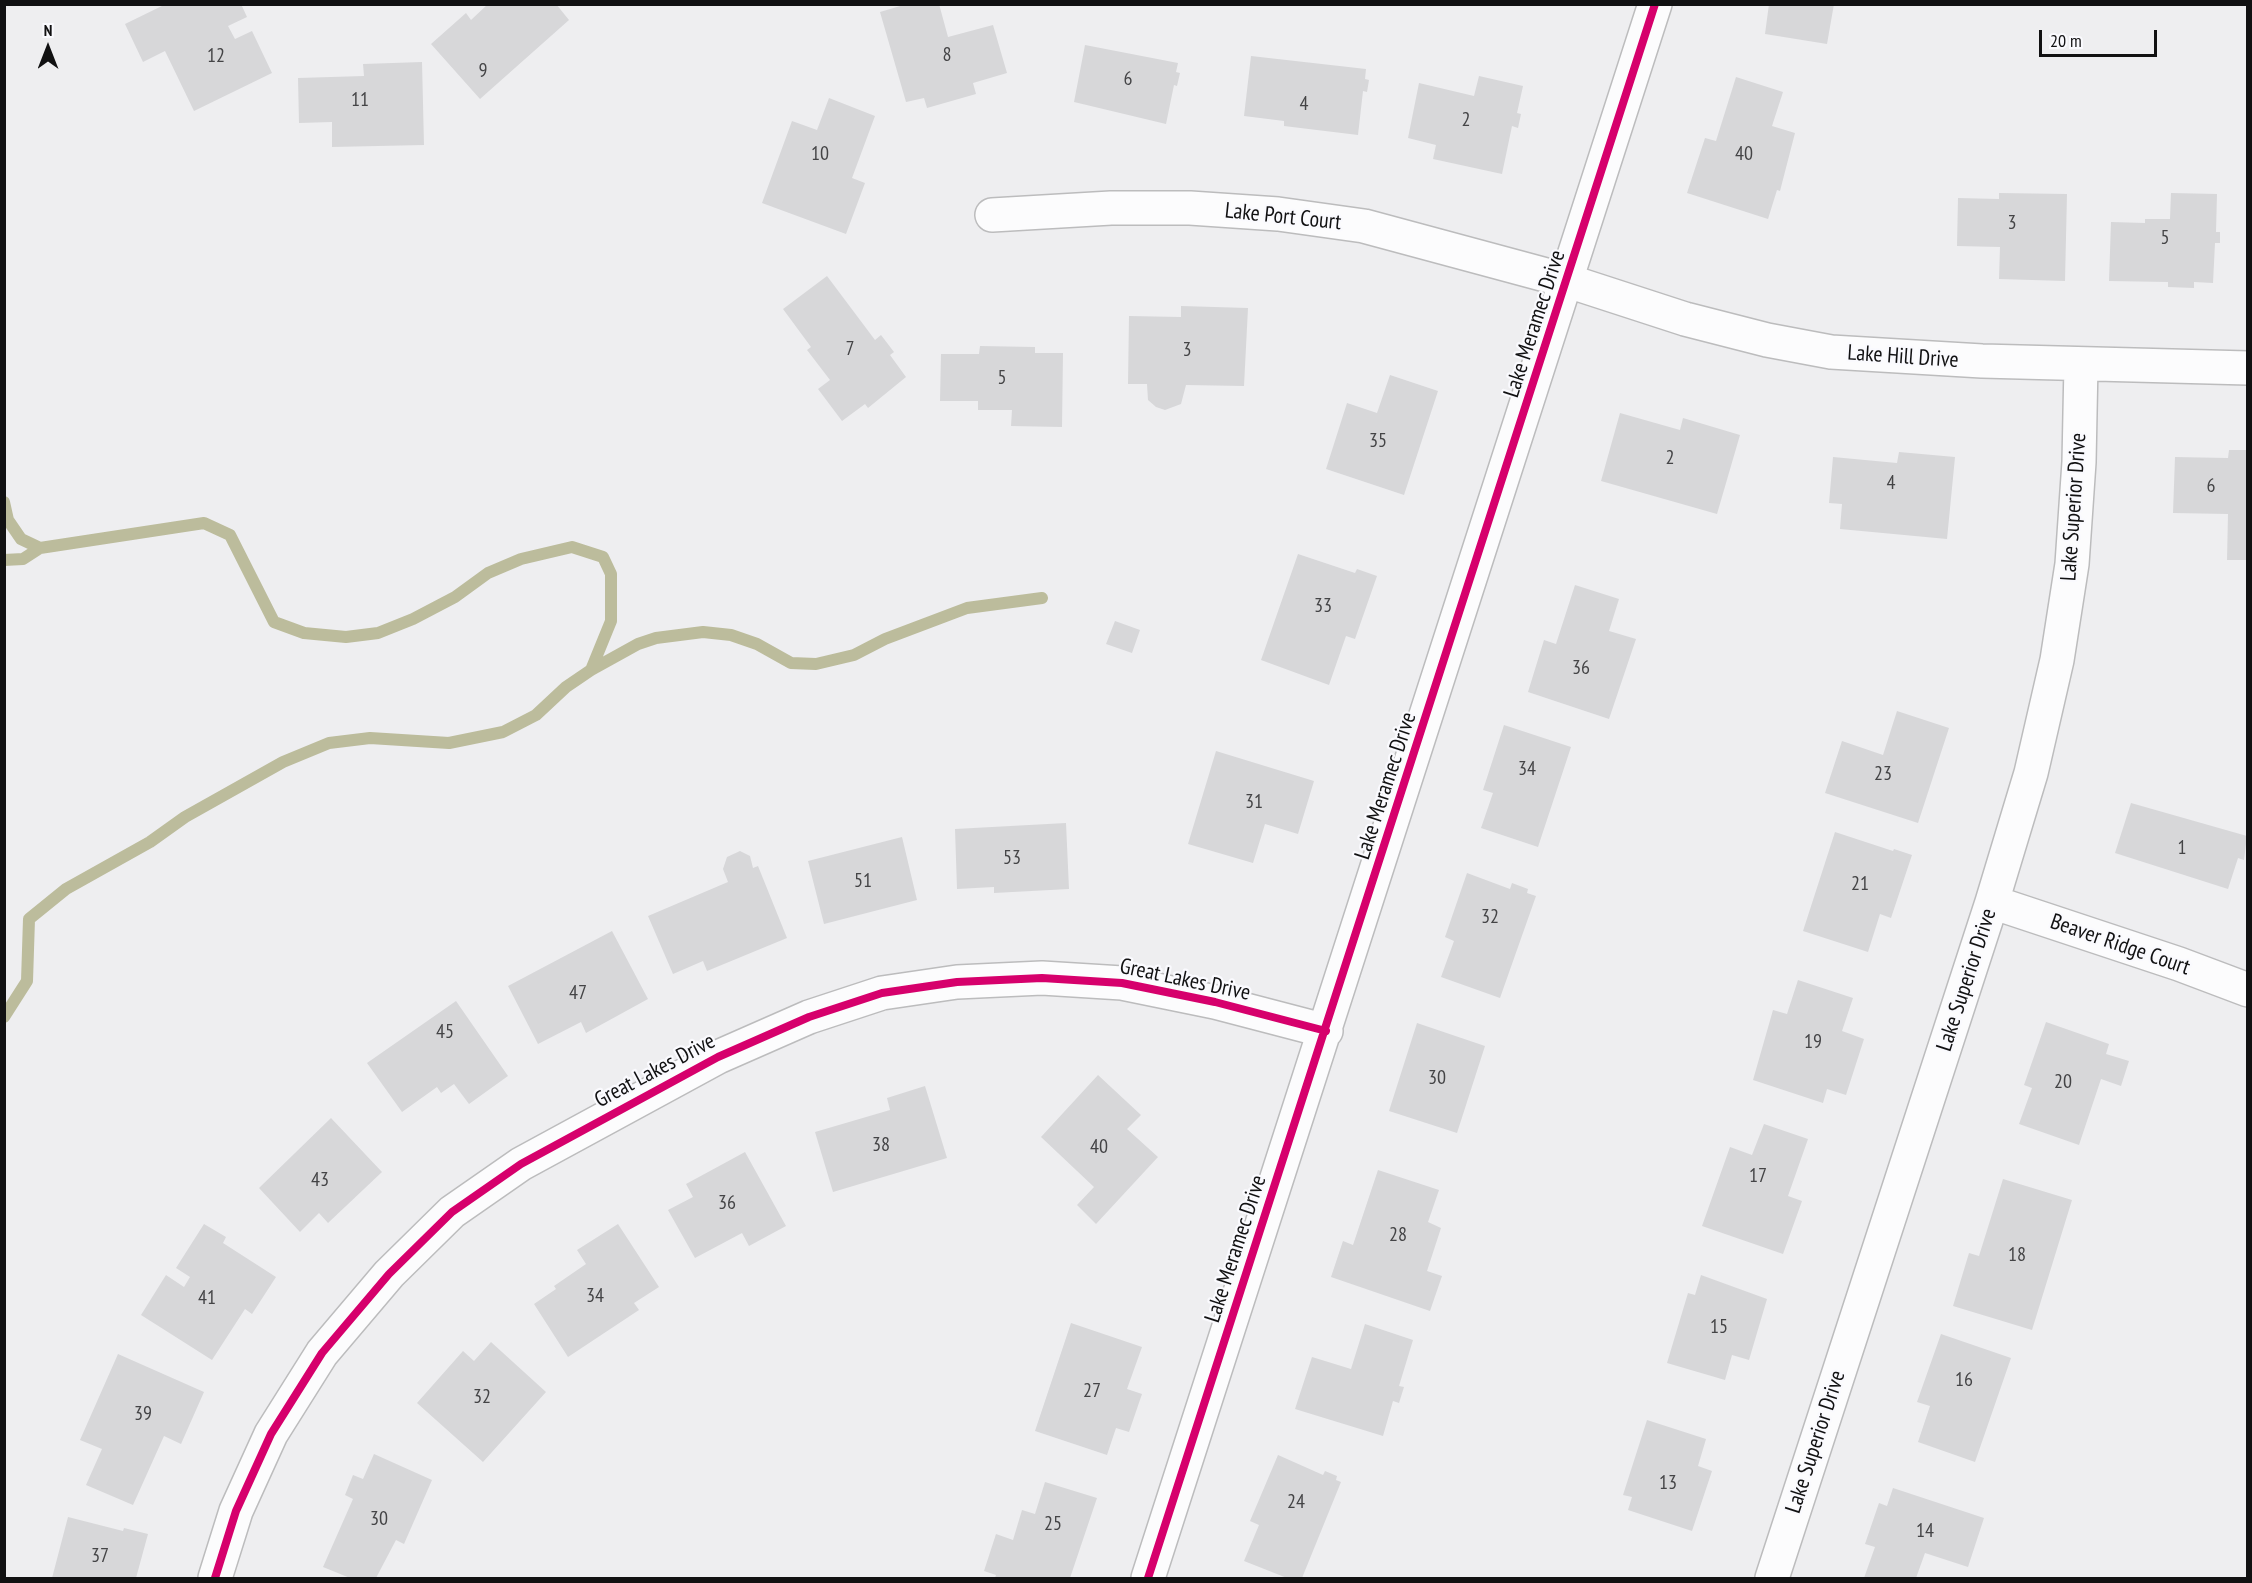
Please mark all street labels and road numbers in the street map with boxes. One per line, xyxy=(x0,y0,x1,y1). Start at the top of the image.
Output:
street label: Lake Port Court xyxy=(1224,198,1342,236)
street label: Lake Meramec Drive xyxy=(1499,247,1571,401)
street label: Lake Hill Drive xyxy=(1847,340,1959,374)
street label: Lake Superior Drive xyxy=(2056,432,2092,582)
street label: Lake Meramec Drive xyxy=(1350,709,1422,863)
street label: Lake Superior Drive xyxy=(1932,905,2002,1055)
street label: Beaver Ridge Court xyxy=(2047,909,2193,981)
street label: Great Lakes Drive xyxy=(1117,953,1253,1007)
street label: Great Lakes Drive xyxy=(590,1028,720,1114)
street label: Lake Meramec Drive xyxy=(1200,1172,1272,1326)
street label: Lake Superior Drive xyxy=(1781,1367,1851,1517)

